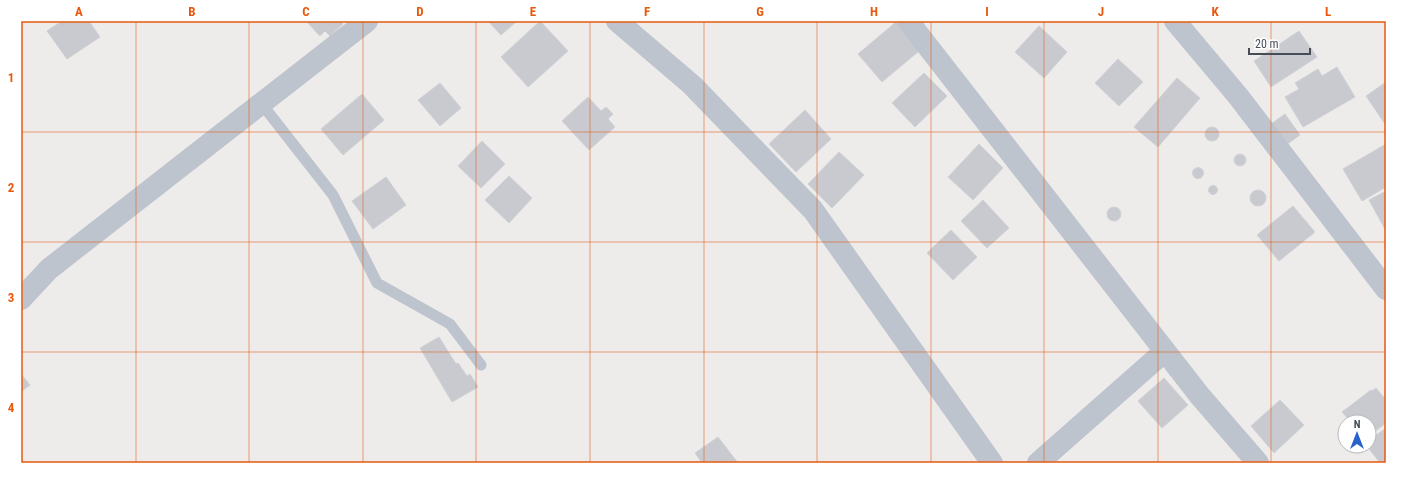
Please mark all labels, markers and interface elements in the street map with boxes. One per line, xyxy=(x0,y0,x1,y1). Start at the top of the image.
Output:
text: A xyxy=(75,4,83,19)
text: B xyxy=(188,4,196,19)
text: C xyxy=(302,4,310,19)
text: D xyxy=(416,4,424,19)
text: E xyxy=(530,4,537,19)
text: F xyxy=(644,4,650,19)
text: G xyxy=(756,4,764,19)
text: H xyxy=(870,4,878,19)
text: I xyxy=(985,4,989,19)
text: J xyxy=(1098,4,1104,19)
text: K xyxy=(1211,4,1219,19)
text: L xyxy=(1325,4,1331,19)
scale bar xyxy=(1249,30,1310,56)
text: 20 m xyxy=(1255,37,1279,51)
text: 1 xyxy=(8,70,14,85)
text: 2 xyxy=(8,180,15,195)
text: 3 xyxy=(8,290,14,305)
text: 4 xyxy=(8,400,15,415)
north arrow xyxy=(1337,414,1377,454)
text: N xyxy=(1354,418,1361,431)

